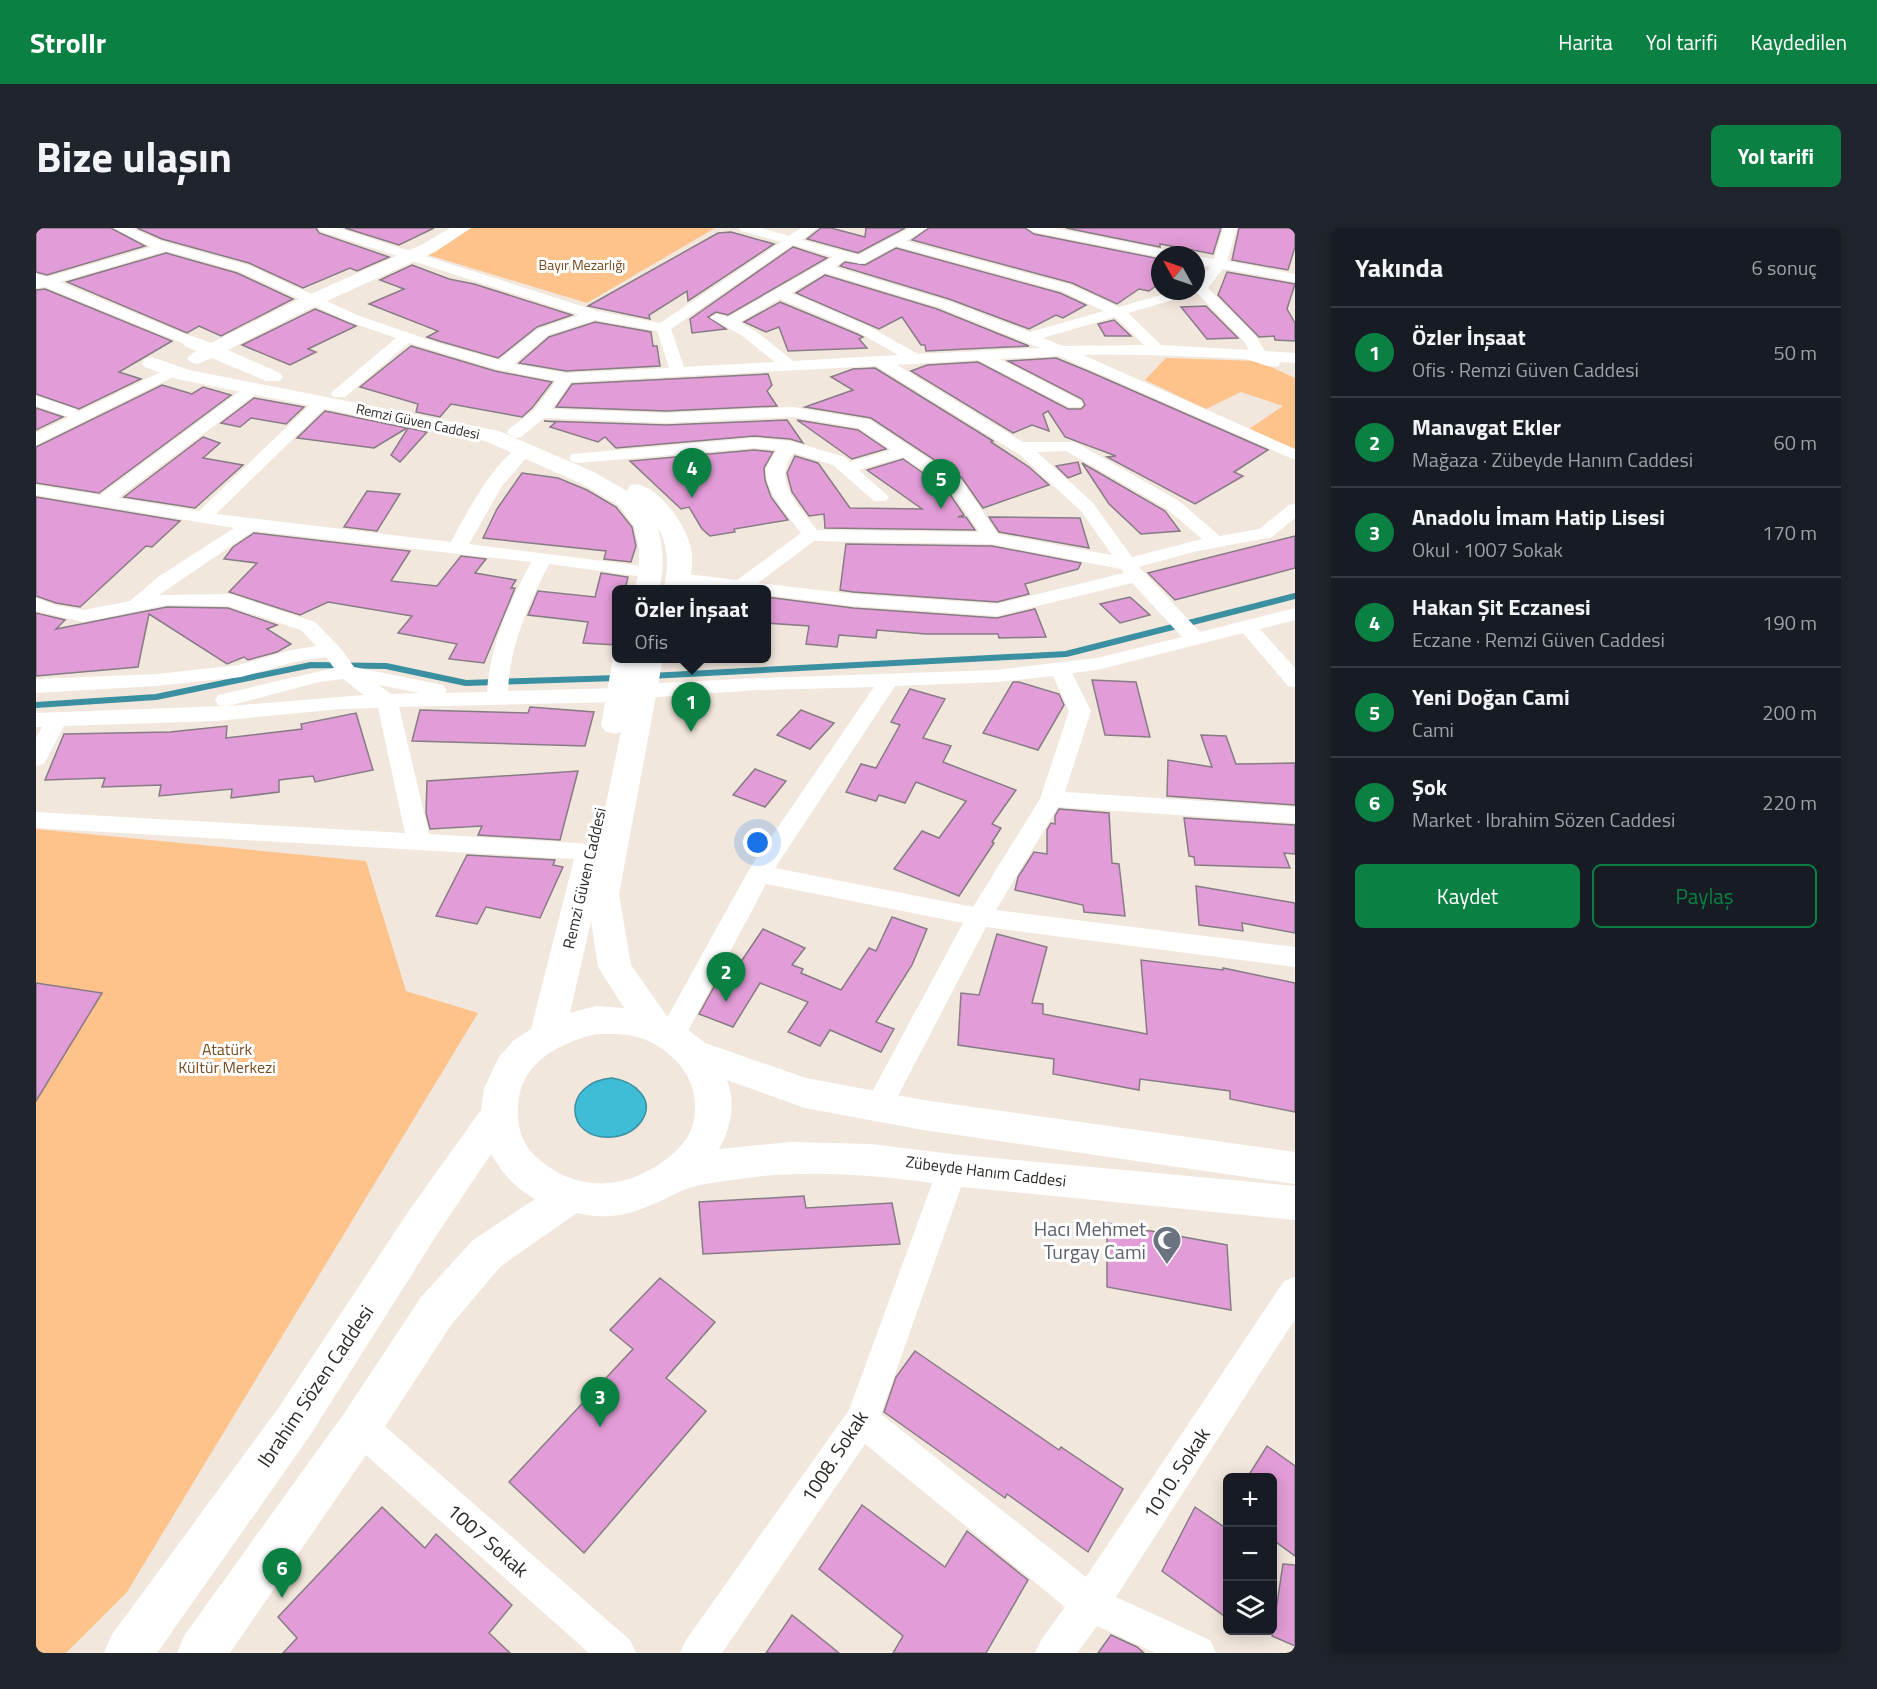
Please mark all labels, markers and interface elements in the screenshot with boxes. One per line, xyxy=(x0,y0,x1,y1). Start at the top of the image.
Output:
text: Strollr xyxy=(30,21,106,64)
text: Harita xyxy=(1558,26,1613,58)
text: Yol tarifi xyxy=(1646,26,1718,58)
text: Kaydedilen xyxy=(1751,26,1847,58)
text: Bize ulaşın xyxy=(36,124,232,188)
button: Yol tarifi xyxy=(1711,125,1841,187)
north arrow xyxy=(1151,246,1205,300)
text: Yakında xyxy=(1355,248,1443,287)
text: 6 sonuç xyxy=(1751,252,1817,283)
park label: Bayır Mezarlığı xyxy=(539,254,625,275)
text: Özler İnşaat xyxy=(1412,320,1526,354)
text: 1 xyxy=(1369,337,1380,368)
text: 50 m xyxy=(1773,337,1817,368)
text: Ofis · Remzi Güven Caddesi xyxy=(1412,354,1639,385)
street label: Remzi Güven Caddesi xyxy=(354,398,482,444)
text: Manavgat Ekler xyxy=(1412,410,1561,444)
text: 2 xyxy=(1369,427,1380,458)
text: 60 m xyxy=(1773,427,1817,458)
text: Mağaza · Zübeyde Hanım Caddesi xyxy=(1412,444,1693,475)
pin: 4 xyxy=(672,448,712,498)
pin: 5 xyxy=(922,460,960,509)
text: Anadolu İmam Hatip Lisesi xyxy=(1412,500,1665,534)
text: 3 xyxy=(1369,517,1380,548)
text: 170 m xyxy=(1762,517,1817,548)
text: Okul · 1007 Sokak xyxy=(1412,534,1563,565)
popup xyxy=(612,585,771,663)
text: Hakan Şit Eczanesi xyxy=(1412,590,1591,624)
text: Özler İnşaat xyxy=(635,592,748,626)
text: 4 xyxy=(1369,607,1380,638)
text: 190 m xyxy=(1762,607,1817,638)
text: Eczane · Remzi Güven Caddesi xyxy=(1412,624,1665,655)
text: Ofis xyxy=(635,626,668,657)
text: Yeni Doğan Cami xyxy=(1412,680,1570,714)
pin: 1 xyxy=(672,682,710,732)
text: 5 xyxy=(1369,697,1380,728)
text: 200 m xyxy=(1762,697,1817,728)
text: Cami xyxy=(1412,714,1454,745)
text: Şok xyxy=(1412,770,1447,804)
text: 6 xyxy=(1369,787,1380,818)
text: 220 m xyxy=(1762,787,1817,818)
text: Market · Ibrahim Sözen Caddesi xyxy=(1412,804,1675,835)
street label: Remzi Güven Caddesi xyxy=(556,805,612,951)
your location xyxy=(743,828,772,857)
button: Kaydet xyxy=(1355,864,1580,928)
button: Paylaş xyxy=(1592,864,1817,928)
pin: 2 xyxy=(706,952,746,1002)
park label: Atatürk Kültür Merkezi xyxy=(178,1037,276,1079)
street label: Zübeyde Hanım Caddesi xyxy=(904,1149,1068,1193)
place label: Hacı Mehmet Turgay Cami xyxy=(1034,1213,1146,1267)
mosque icon: Hacı Mehmet Turgay Cami xyxy=(1151,1224,1183,1266)
street label: Ibrahim Sözen Caddesi xyxy=(249,1299,381,1473)
pin: 3 xyxy=(580,1378,620,1427)
street label: 1008. Sokak xyxy=(793,1404,876,1508)
street label: 1010. Sokak xyxy=(1135,1421,1218,1525)
map controls xyxy=(1223,1473,1277,1635)
button: + xyxy=(1223,1473,1277,1527)
street label: 1007 Sokak xyxy=(440,1496,536,1585)
button: − xyxy=(1223,1527,1277,1581)
pin: 6 xyxy=(262,1548,302,1598)
button: layers xyxy=(1223,1581,1277,1635)

